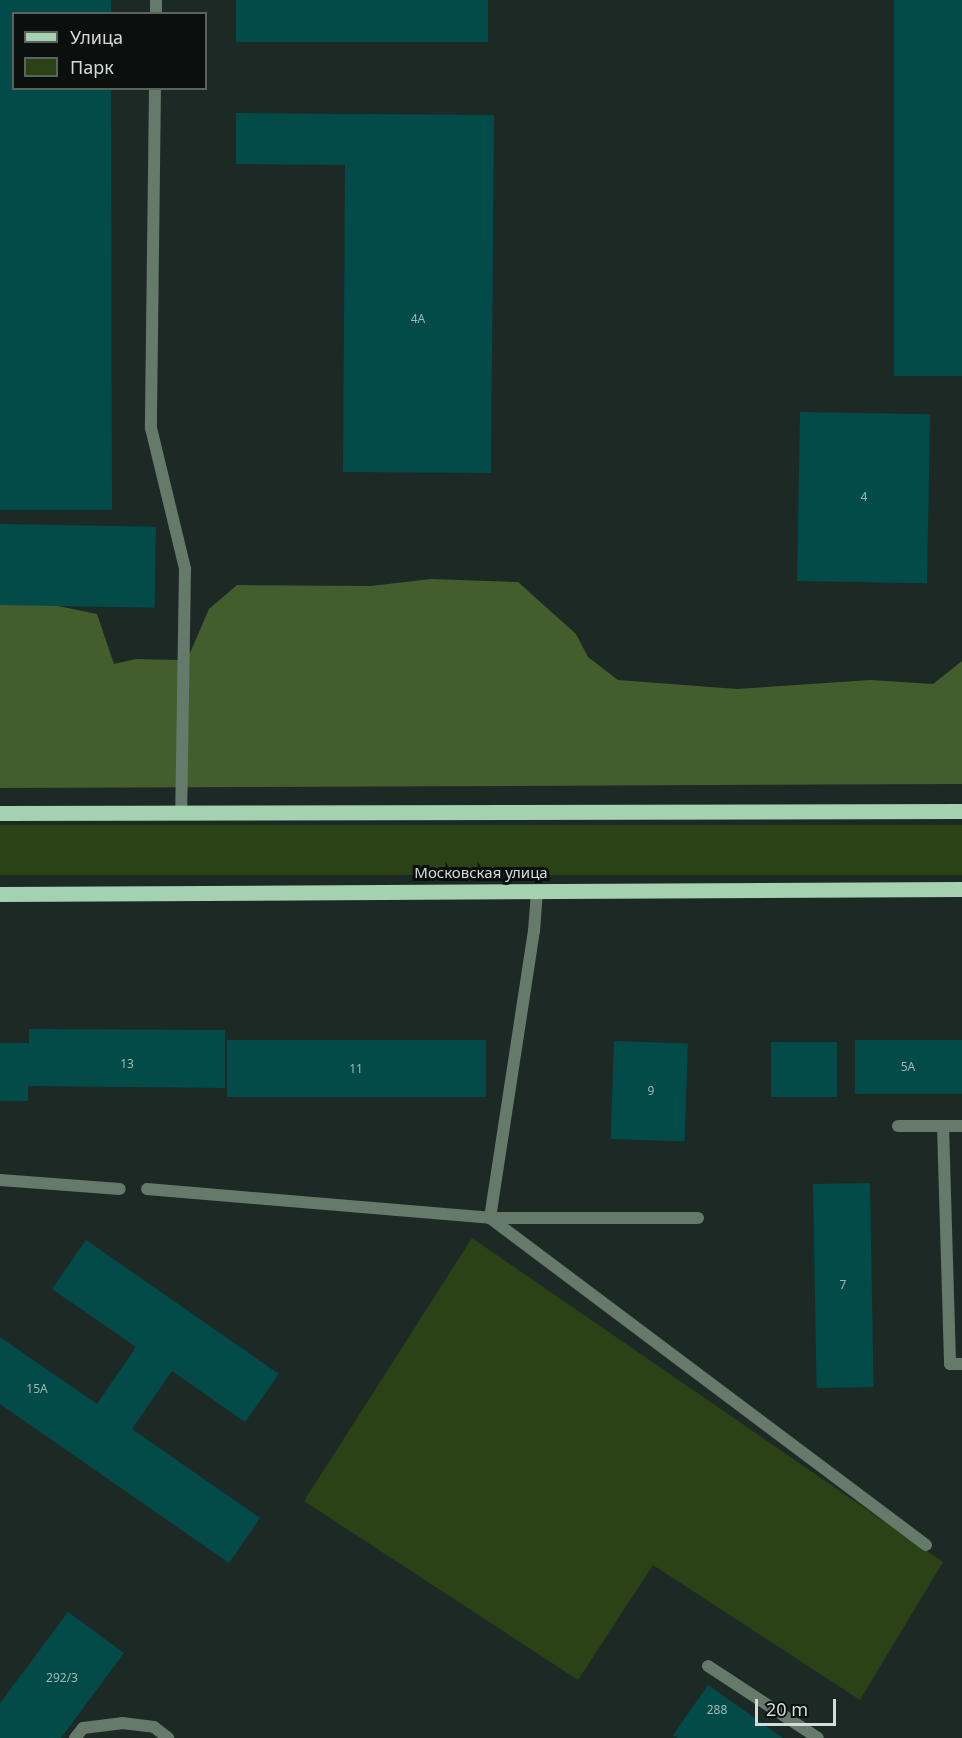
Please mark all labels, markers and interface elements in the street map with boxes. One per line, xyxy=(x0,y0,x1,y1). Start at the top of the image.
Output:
legend xyxy=(12,12,207,90)
text: Улица xyxy=(70,25,123,49)
text: Парк xyxy=(70,55,114,79)
house number: 4А xyxy=(411,312,425,326)
house number: 4 xyxy=(861,490,867,504)
street label: Московская улица xyxy=(414,864,548,882)
house number: 13 xyxy=(120,1057,134,1071)
house number: 5А xyxy=(901,1060,915,1074)
house number: 11 xyxy=(349,1062,363,1076)
house number: 9 xyxy=(648,1084,654,1098)
house number: 7 xyxy=(840,1278,846,1292)
house number: 15А xyxy=(26,1382,48,1396)
house number: 292/3 xyxy=(46,1671,78,1685)
scale bar xyxy=(758,1687,839,1725)
text: 20 m xyxy=(766,1697,808,1721)
house number: 288 xyxy=(707,1703,727,1717)

